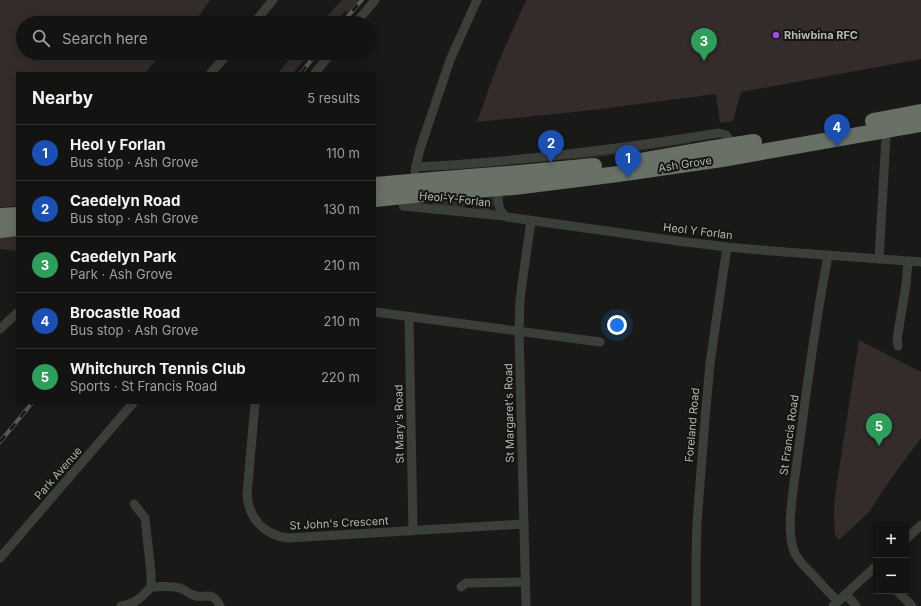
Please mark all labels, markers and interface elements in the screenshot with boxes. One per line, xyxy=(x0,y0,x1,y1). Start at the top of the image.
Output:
search box xyxy=(16,16,376,60)
icon: search xyxy=(30,27,52,49)
pin: 3 xyxy=(691,28,717,61)
place label: Rhiwbina RFC xyxy=(784,28,858,42)
text: Search here xyxy=(62,29,148,48)
marker: Rhiwbina RFC xyxy=(771,30,781,40)
text: Nearby xyxy=(32,88,93,108)
text: 5 results xyxy=(307,90,360,106)
pin: 4 xyxy=(824,114,850,147)
pin: 2 xyxy=(538,130,564,163)
text: Heol y Forlan xyxy=(70,135,166,154)
text: 1 xyxy=(42,145,48,161)
text: 110 m xyxy=(326,145,360,161)
pin: 1 xyxy=(615,145,641,178)
street label: Ash Grove xyxy=(657,153,713,175)
text: Bus stop · Ash Grove xyxy=(70,154,198,170)
street label: Heol-Y-Forlan xyxy=(418,188,492,210)
text: Caedelyn Road xyxy=(70,191,180,210)
text: 2 xyxy=(41,201,49,217)
text: 130 m xyxy=(323,201,360,217)
text: Bus stop · Ash Grove xyxy=(70,210,198,226)
street label: Heol Y Forlan xyxy=(663,220,733,242)
text: Caedelyn Park xyxy=(70,247,177,266)
text: 3 xyxy=(41,257,49,273)
text: 210 m xyxy=(324,257,360,273)
text: Park · Ash Grove xyxy=(70,266,173,282)
text: Brocastle Road xyxy=(70,303,180,322)
text: 4 xyxy=(41,313,49,329)
text: 210 m xyxy=(324,313,360,329)
your location xyxy=(607,315,627,335)
text: Bus stop · Ash Grove xyxy=(70,322,198,338)
text: Whitchurch Tennis Club xyxy=(70,359,246,378)
street label: St Margaret's Road xyxy=(501,363,517,463)
text: 5 xyxy=(41,369,49,385)
text: 220 m xyxy=(321,369,360,385)
text: Sports · St Francis Road xyxy=(70,378,217,394)
street label: St Mary's Road xyxy=(391,384,407,464)
street label: Foreland Road xyxy=(682,387,702,463)
street label: St Francis Road xyxy=(776,394,802,476)
pin: 5 xyxy=(866,413,892,446)
street label: Park Avenue xyxy=(31,444,85,502)
street label: St John's Crescent xyxy=(289,513,389,533)
map controls xyxy=(873,522,909,594)
button: + xyxy=(873,522,909,558)
button: − xyxy=(873,558,909,594)

